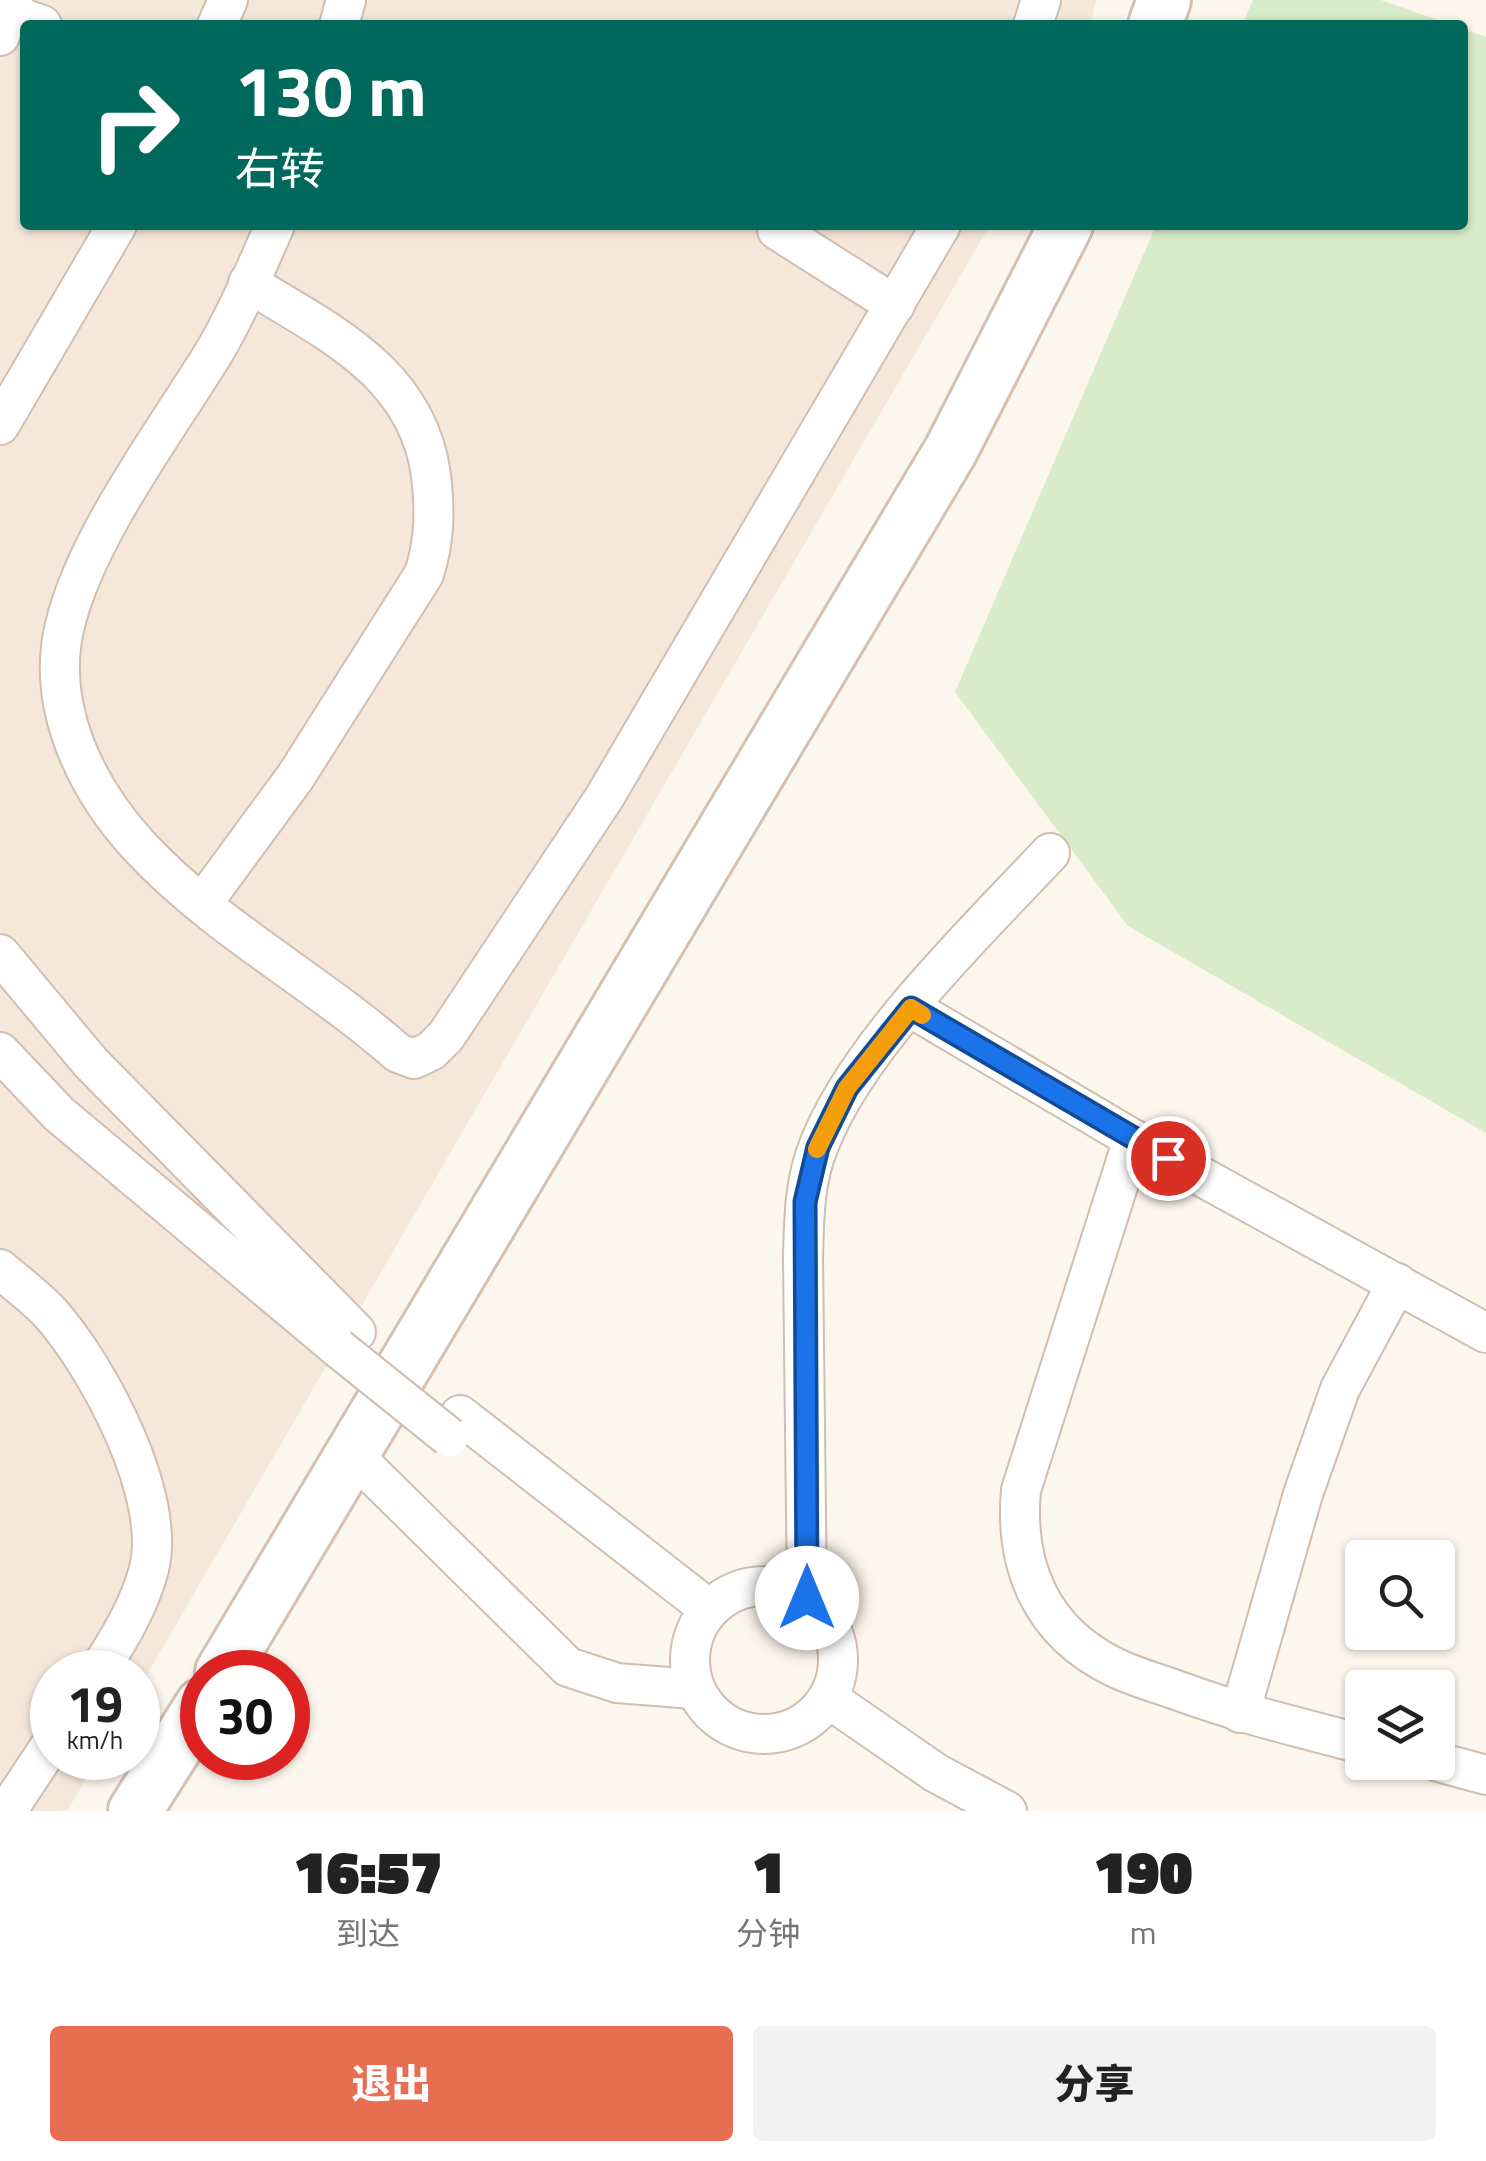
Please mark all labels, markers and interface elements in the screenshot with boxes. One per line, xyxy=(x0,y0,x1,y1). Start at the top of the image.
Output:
text: 130 m xyxy=(235,37,427,143)
icon: right xyxy=(70,60,200,190)
text: 右转 xyxy=(235,134,325,202)
pin xyxy=(1126,1116,1211,1201)
icon: arrive xyxy=(1141,1131,1196,1186)
map controls xyxy=(1345,1540,1455,1780)
button: search xyxy=(1345,1540,1455,1650)
position arrow xyxy=(755,1546,859,1650)
speed limit sign: 30 xyxy=(180,1650,310,1780)
text: 19 xyxy=(67,1665,123,1741)
button: layers xyxy=(1345,1670,1455,1780)
text: km/h xyxy=(67,1721,123,1759)
text: 16:57 xyxy=(293,1825,443,1916)
text: 1 xyxy=(752,1825,785,1916)
text: 190 xyxy=(1094,1825,1193,1916)
text: m xyxy=(1130,1908,1156,1956)
text: 到达 xyxy=(336,1909,400,1957)
text: 分钟 xyxy=(736,1909,800,1957)
button: 退出 xyxy=(50,2026,733,2141)
button: 分享 xyxy=(753,2026,1436,2141)

